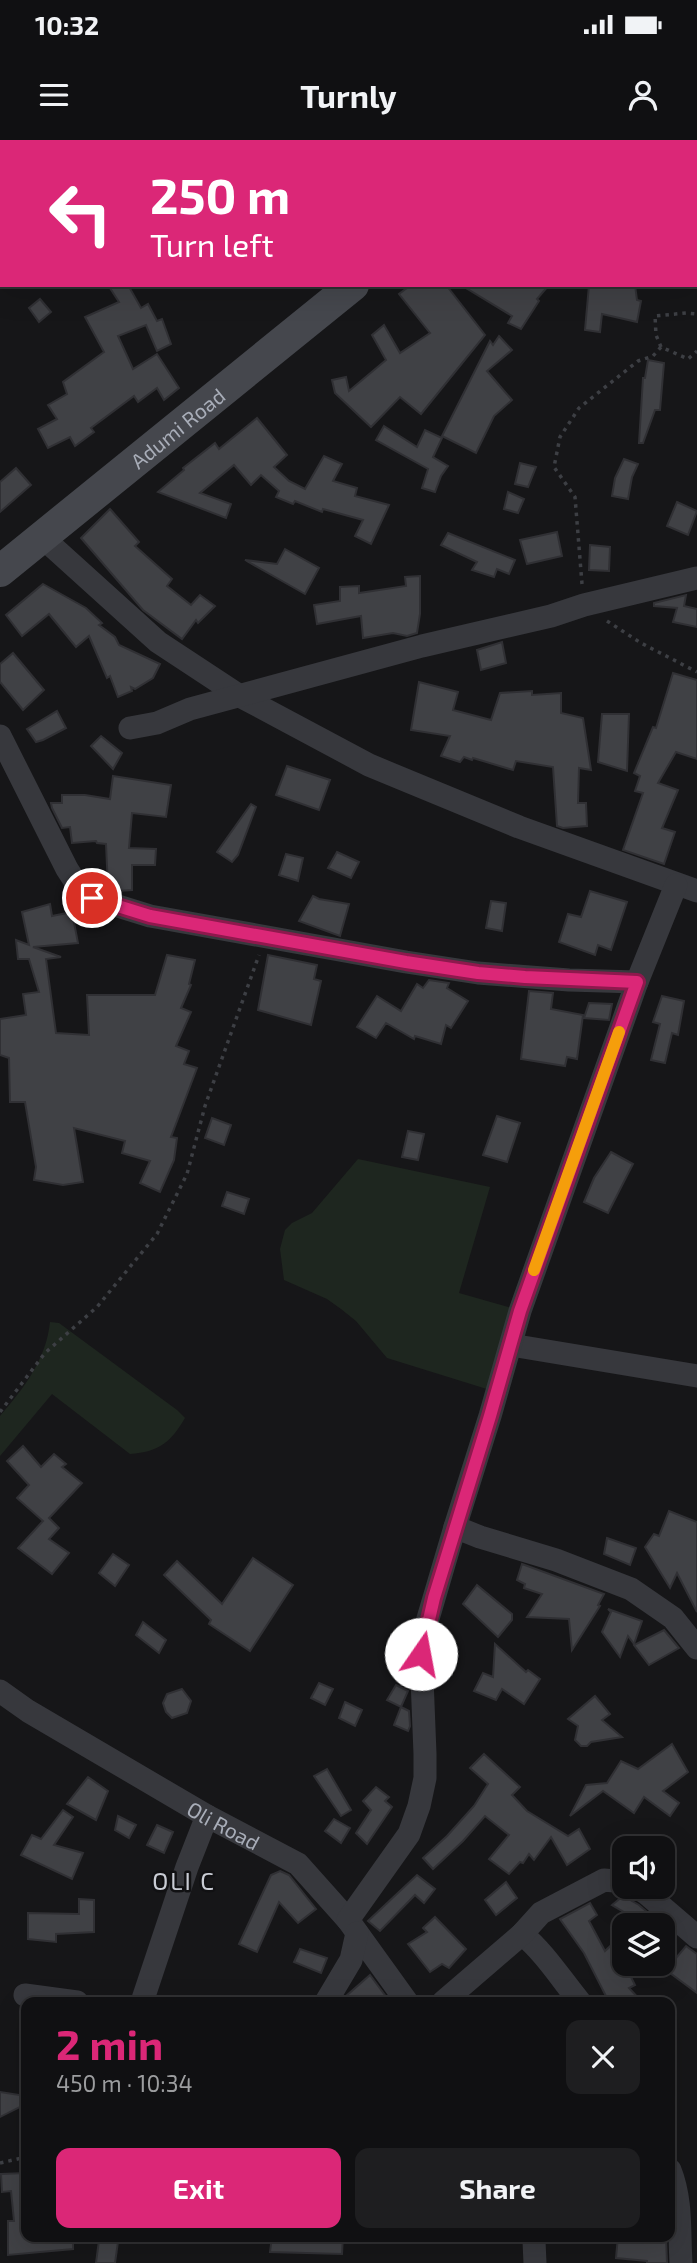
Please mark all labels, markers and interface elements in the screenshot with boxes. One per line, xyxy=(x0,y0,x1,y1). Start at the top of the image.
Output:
text: 10:32 xyxy=(35,9,99,40)
icon: menu xyxy=(35,76,73,114)
text: Turnly xyxy=(300,76,397,114)
icon: person xyxy=(624,76,662,114)
text: 250 m xyxy=(150,165,290,224)
icon: left xyxy=(35,168,126,259)
text: Turn left xyxy=(150,225,274,263)
street label: Adumi Road xyxy=(125,382,229,473)
pin xyxy=(62,868,122,928)
icon: arrive xyxy=(73,879,111,917)
position arrow xyxy=(384,1617,458,1691)
street label: Oli Road xyxy=(183,1795,264,1854)
map controls xyxy=(612,1836,675,1976)
button: sound xyxy=(612,1836,675,1899)
district label: OLI C xyxy=(152,1866,216,1895)
button: layers xyxy=(612,1913,675,1976)
text: 2 min xyxy=(56,2018,163,2068)
button: close xyxy=(566,2020,640,2094)
text: 450 m · 10:34 xyxy=(56,2069,193,2097)
button: Exit xyxy=(56,2148,341,2228)
button: Share xyxy=(355,2148,640,2228)

